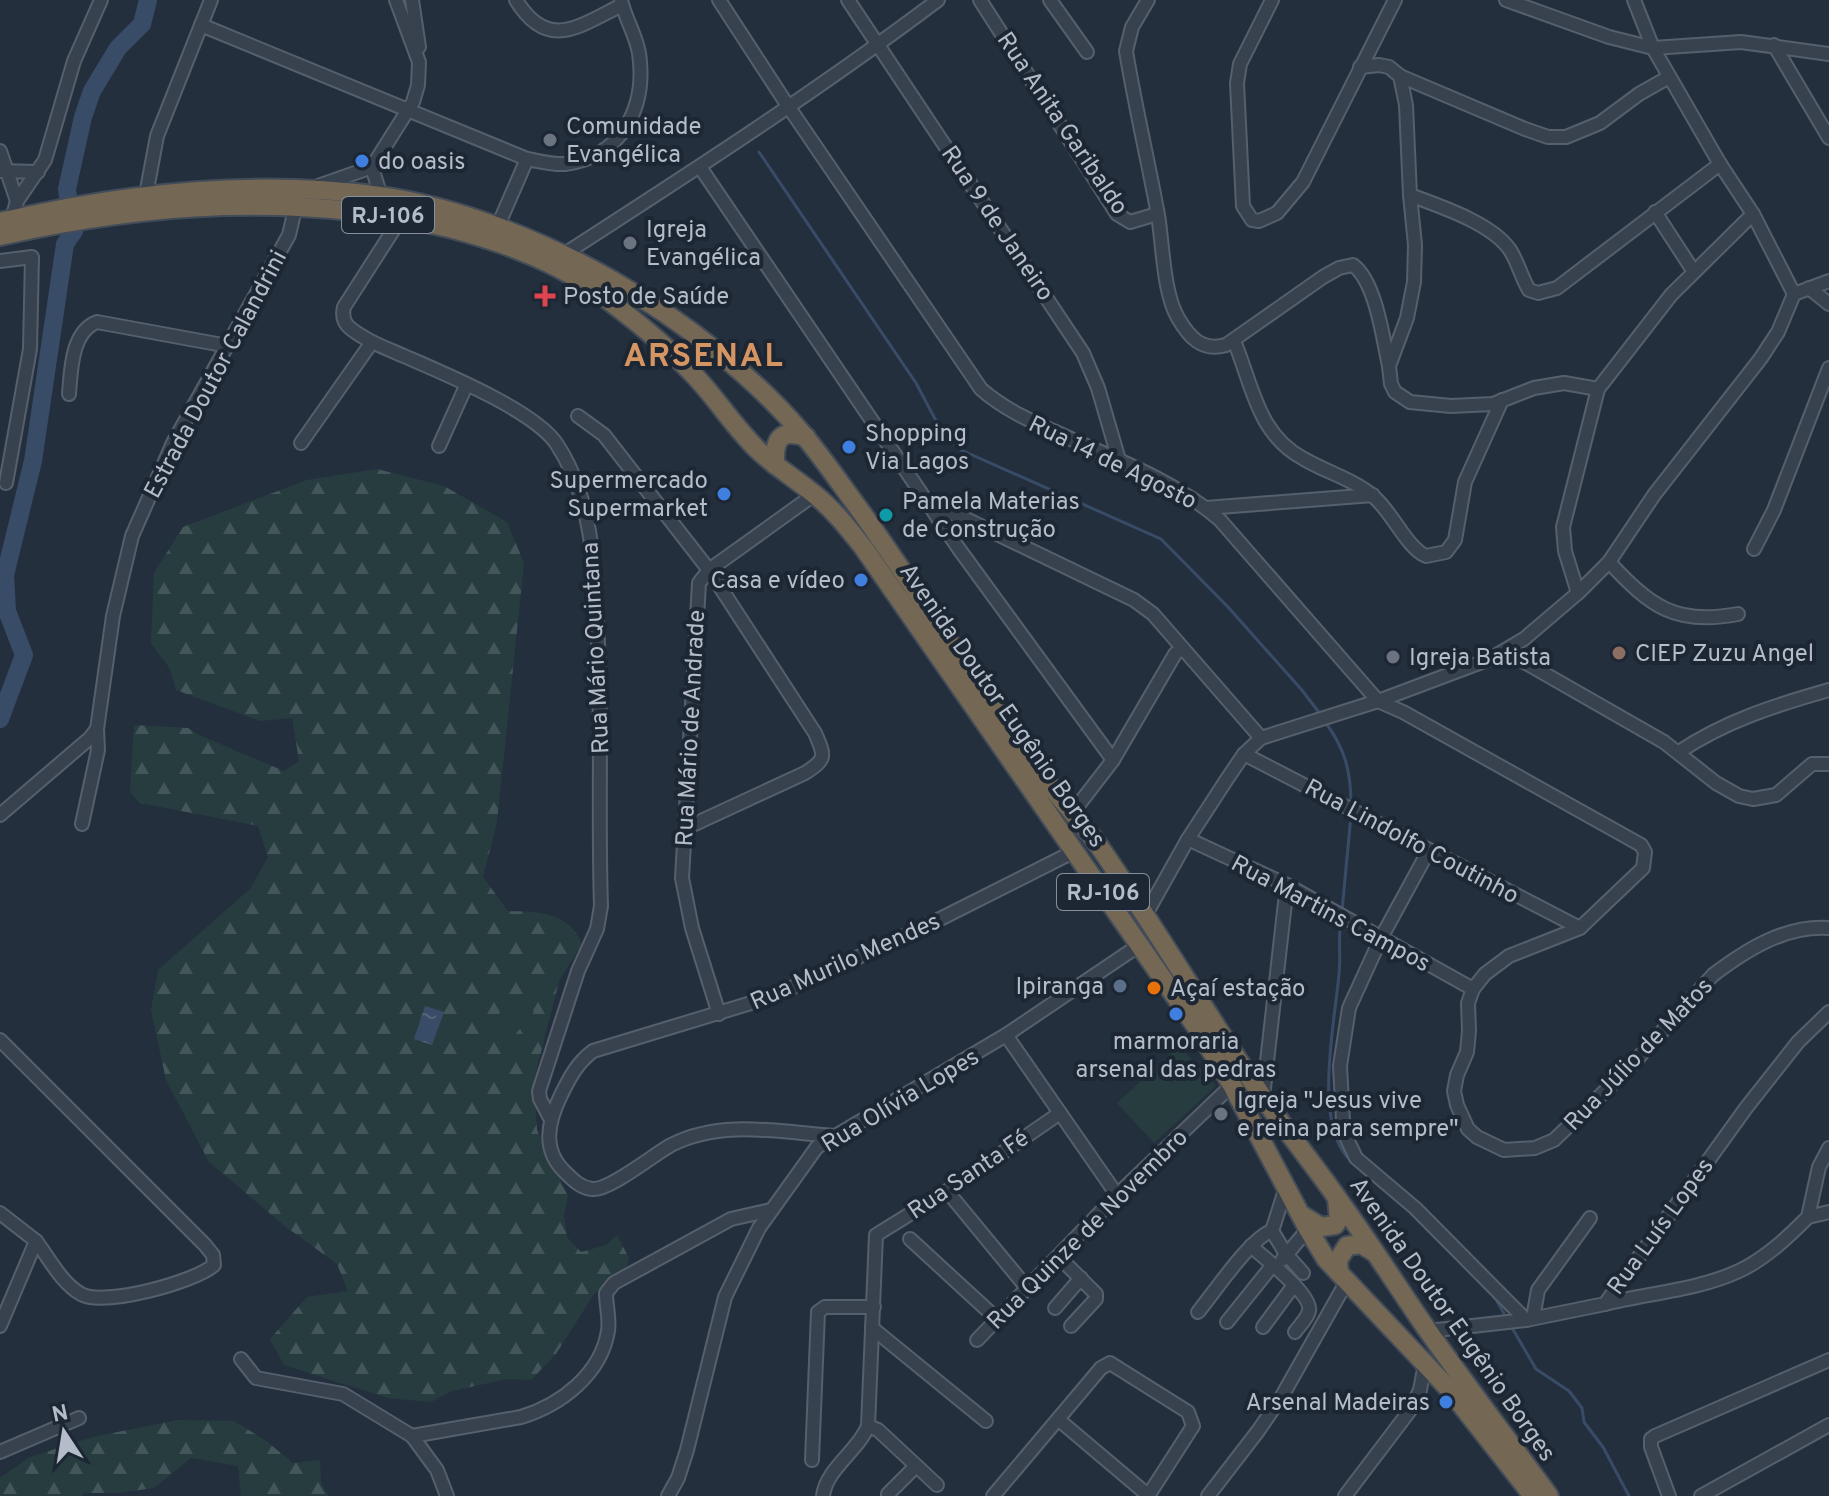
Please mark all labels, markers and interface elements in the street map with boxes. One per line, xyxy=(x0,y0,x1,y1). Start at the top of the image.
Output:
street label: Rua Anita Garibaldo xyxy=(989,27,1134,221)
place label: Comunidade Evangélica xyxy=(566,113,701,171)
marker: Comunidade Evangélica xyxy=(541,131,559,149)
street label: Rua 9 de Janeiro xyxy=(933,141,1059,307)
place label: do oasis xyxy=(378,148,465,178)
marker: do oasis xyxy=(353,152,371,170)
road number: RJ-106 xyxy=(342,197,434,233)
place label: Igreja Evangélica xyxy=(646,216,761,274)
marker: Igreja Evangélica xyxy=(621,234,639,252)
street label: Estrada Doutor Calandrini xyxy=(139,246,295,504)
place label: Posto de Saúde xyxy=(563,283,729,313)
marker: Posto de Saúde xyxy=(534,285,556,307)
district label: ARSENAL xyxy=(623,338,785,378)
street label: Rua 14 de Agosto xyxy=(1023,410,1201,517)
place label: Shopping Via Lagos xyxy=(865,420,969,478)
marker: Shopping Via Lagos xyxy=(840,438,858,456)
place label: Supermercado Supermarket xyxy=(549,467,708,525)
marker: Supermercado Supermarket xyxy=(715,485,733,503)
place label: Pamela Materias de Construção xyxy=(902,488,1080,546)
marker: Pamela Materias de Construção xyxy=(877,506,895,524)
street label: Rua Mário Quintana xyxy=(576,541,618,755)
street label: Avenida Doutor Eugênio Borges xyxy=(891,558,1111,854)
place label: Casa e vídeo xyxy=(710,567,845,597)
marker: Casa e vídeo xyxy=(852,571,870,589)
street label: Rua Mário de Andrade xyxy=(671,609,713,847)
place label: CIEP Zuzu Angel xyxy=(1635,640,1814,670)
place label: Igreja Batista xyxy=(1409,644,1551,674)
marker: CIEP Zuzu Angel xyxy=(1610,644,1628,662)
marker: Igreja Batista xyxy=(1384,648,1402,666)
street label: Rua Lindolfo Coutinho xyxy=(1299,774,1523,912)
street label: Rua Martins Campos xyxy=(1225,850,1435,980)
road number: RJ-106 xyxy=(1057,874,1149,910)
street label: Rua Murilo Mendes xyxy=(746,907,946,1018)
street label: Rua Júlio de Matos xyxy=(1559,972,1720,1138)
place label: Ipiranga xyxy=(1016,973,1104,1003)
place label: Açaí estação xyxy=(1170,975,1305,1005)
marker: Ipiranga xyxy=(1111,977,1129,995)
marker: Açaí estação xyxy=(1145,979,1163,997)
marker: marmoraria arsenal das pedras xyxy=(1167,1005,1185,1023)
place label: marmoraria arsenal das pedras xyxy=(1076,1028,1276,1086)
street label: Rua Olívia Lopes xyxy=(817,1043,985,1161)
place label: Igreja "Jesus vive e reina para sempre" xyxy=(1237,1087,1459,1145)
marker: Igreja "Jesus vive e reina para sempre" xyxy=(1212,1105,1230,1123)
street label: Rua Santa Fé xyxy=(903,1124,1035,1227)
street label: Rua Quinze de Novembro xyxy=(982,1124,1195,1337)
street label: Rua Luís Lopes xyxy=(1602,1153,1721,1302)
street label: Avenida Doutor Eugênio Borges xyxy=(1341,1172,1561,1468)
place label: Arsenal Madeiras xyxy=(1245,1389,1430,1419)
north arrow xyxy=(24,1392,104,1472)
marker: Arsenal Madeiras xyxy=(1437,1393,1455,1411)
text: N xyxy=(50,1400,71,1430)

